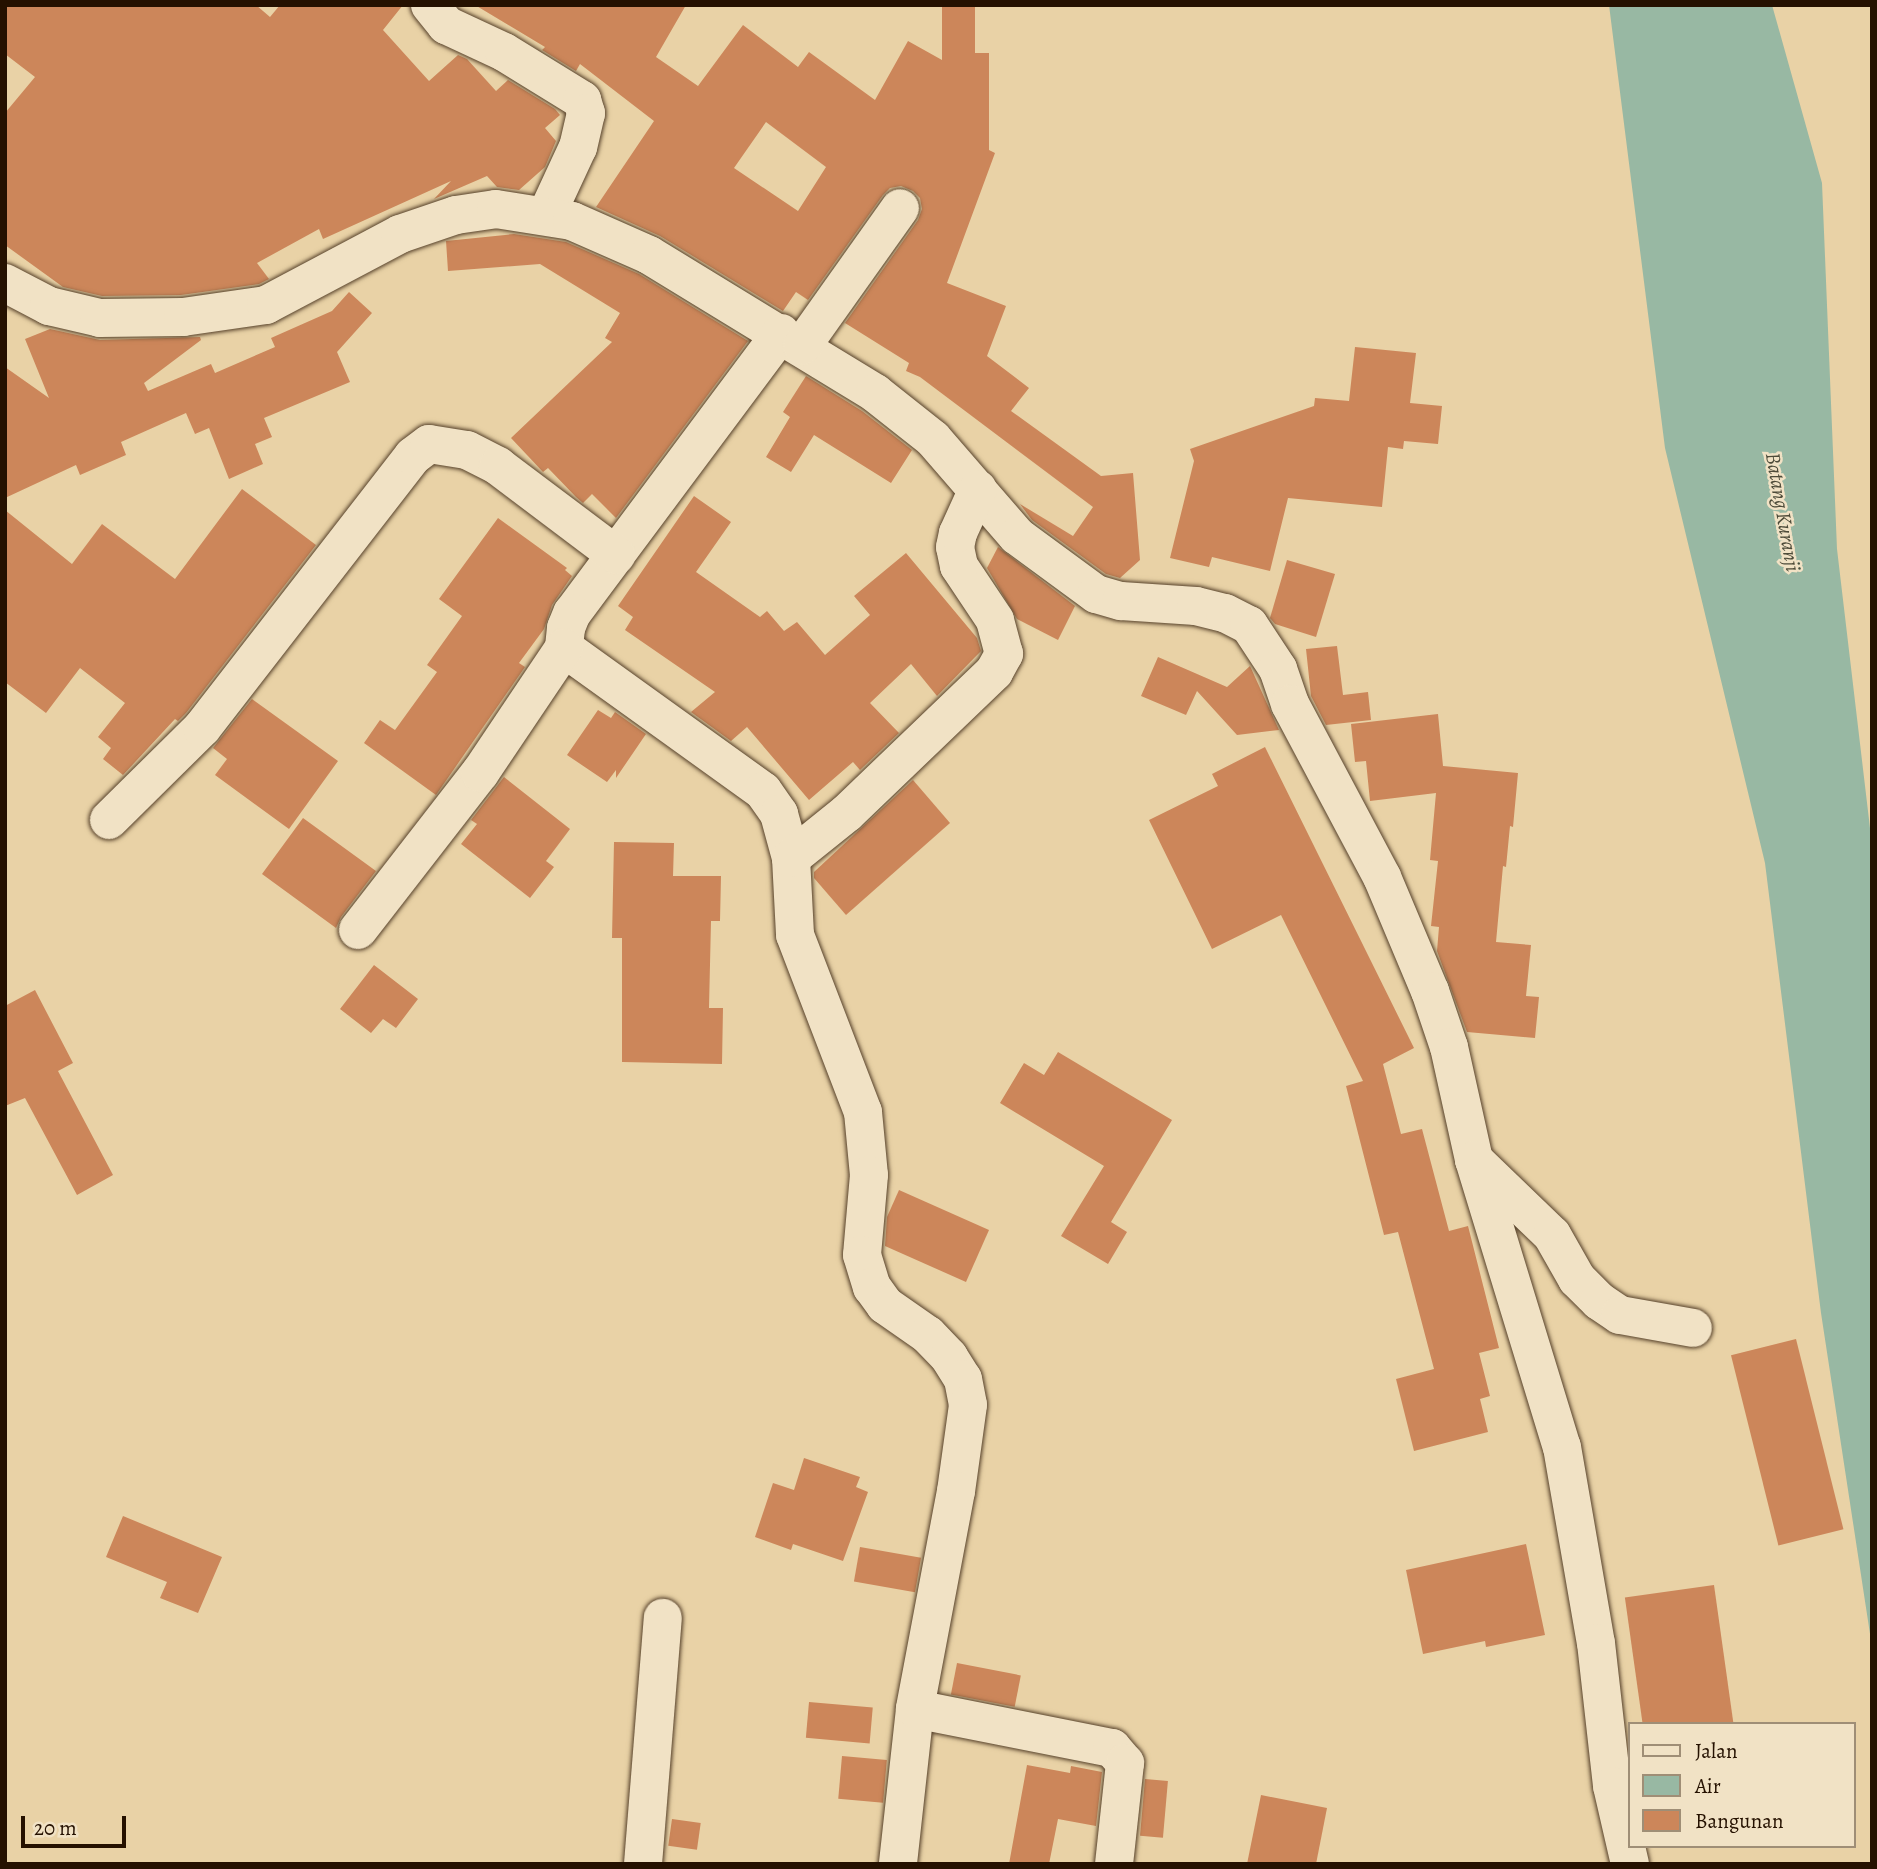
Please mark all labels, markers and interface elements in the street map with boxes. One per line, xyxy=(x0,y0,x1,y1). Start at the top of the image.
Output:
water label: Batang Kuranji xyxy=(1760,450,1806,574)
legend xyxy=(1629,1722,1856,1848)
text: Jalan xyxy=(1695,1737,1737,1765)
text: Air xyxy=(1695,1772,1721,1800)
scale bar xyxy=(24,1802,130,1846)
text: Bangunan xyxy=(1695,1807,1784,1835)
text: 20 m xyxy=(34,1814,77,1842)

